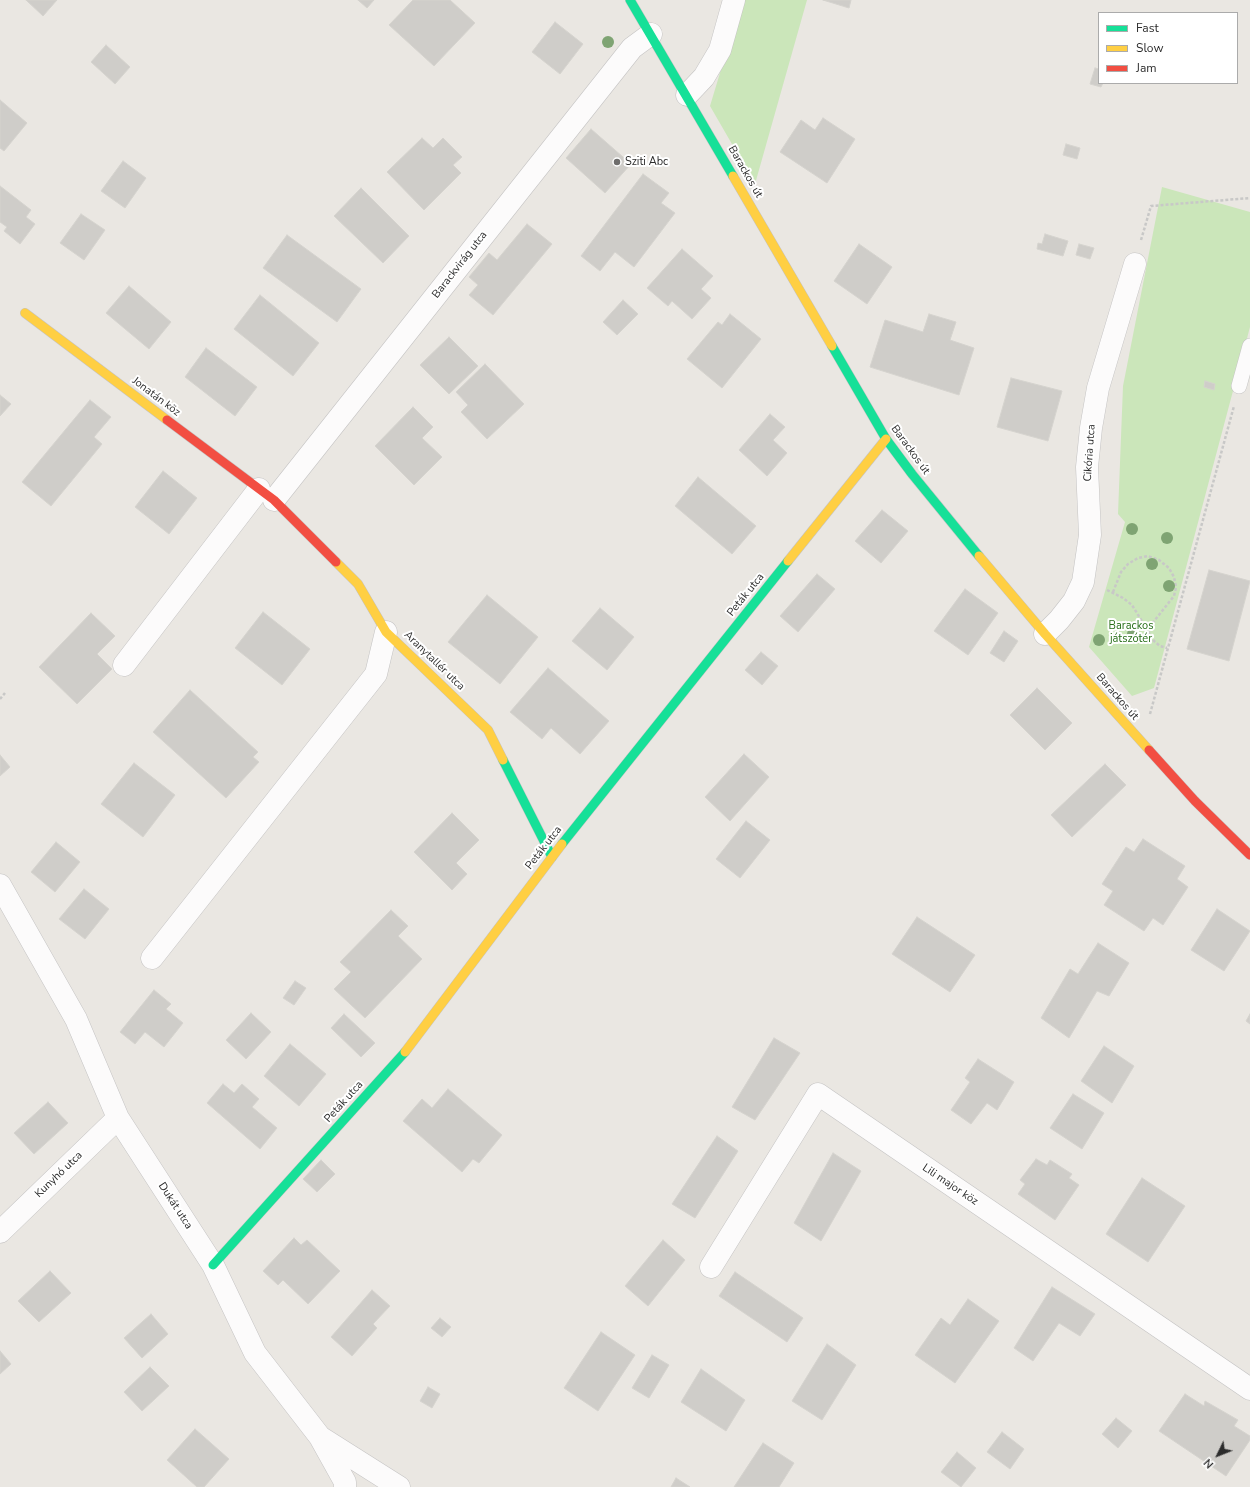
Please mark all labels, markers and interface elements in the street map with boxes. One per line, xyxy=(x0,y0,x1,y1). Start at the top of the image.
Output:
legend xyxy=(1098,12,1238,84)
text: Fast xyxy=(1136,20,1159,36)
text: Slow xyxy=(1136,40,1164,56)
text: Jam xyxy=(1136,60,1157,76)
street label: Barackos út xyxy=(725,144,765,200)
place label: Sziti Abc xyxy=(625,155,668,169)
marker: Sziti Abc xyxy=(612,157,622,167)
street label: Barackvirág utca xyxy=(430,229,490,301)
street label: Jonatán köz xyxy=(129,375,183,419)
street label: Barackos út xyxy=(888,423,932,477)
street label: Cikória utca xyxy=(1081,424,1099,482)
street label: Peták utca xyxy=(725,571,767,619)
park label: Barackos játszótér xyxy=(1109,619,1153,645)
street label: Aranytallér utca xyxy=(401,629,467,693)
street label: Barackos út xyxy=(1093,671,1141,723)
street label: Peták utca xyxy=(523,824,565,872)
street label: Peták utca xyxy=(322,1078,366,1126)
street label: Kunyhó utca xyxy=(33,1149,85,1201)
street label: Lili major köz xyxy=(920,1162,980,1208)
street label: Dukát utca xyxy=(155,1180,195,1232)
north arrow xyxy=(1198,1435,1238,1475)
text: N xyxy=(1201,1455,1217,1472)

